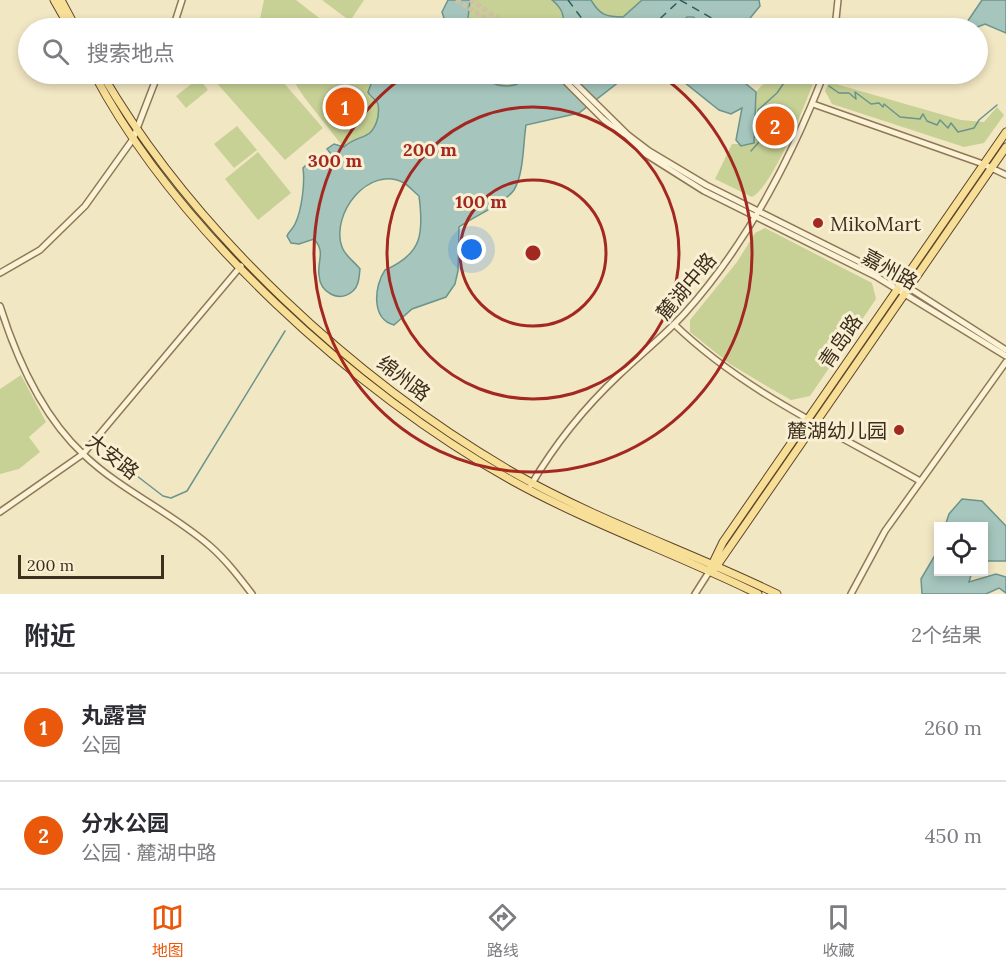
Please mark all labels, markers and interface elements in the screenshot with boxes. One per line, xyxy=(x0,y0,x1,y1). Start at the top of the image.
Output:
search box xyxy=(18,18,988,84)
icon: search xyxy=(39,35,72,68)
text: 搜索地点 xyxy=(87,39,175,67)
pin: 1 xyxy=(326,84,364,130)
pin: 2 xyxy=(756,104,794,148)
text: 200 m xyxy=(403,138,457,161)
text: 300 m xyxy=(308,149,363,172)
text: 100 m xyxy=(455,190,507,213)
place label: MikoMart xyxy=(830,211,921,236)
marker: MikoMart xyxy=(811,216,825,230)
your location xyxy=(457,235,486,264)
centre of rings xyxy=(523,243,543,263)
street label: 嘉州路 xyxy=(858,244,922,294)
street label: 麓湖中路 xyxy=(651,247,721,325)
street label: 青岛路 xyxy=(813,309,867,373)
street label: 绵州路 xyxy=(373,350,435,406)
place label: 麓湖幼儿园 xyxy=(787,418,887,443)
marker: 麓湖幼儿园 xyxy=(892,423,906,437)
street label: 大安路 xyxy=(82,428,144,484)
map controls xyxy=(934,522,988,576)
button: locate xyxy=(934,522,988,576)
scale bar xyxy=(18,552,164,580)
text: 200 m xyxy=(27,555,74,575)
text: 附近 xyxy=(24,619,76,652)
text: 2个结果 xyxy=(911,622,982,647)
text: 丸露营 xyxy=(81,701,147,729)
text: 1 xyxy=(39,715,48,740)
text: 260 m xyxy=(924,715,982,740)
text: 公园 xyxy=(81,732,121,757)
text: 分水公园 xyxy=(81,809,169,837)
text: 2 xyxy=(38,823,49,848)
text: 450 m xyxy=(925,823,982,848)
text: 公园 · 麓湖中路 xyxy=(81,840,217,865)
tab: 地图 xyxy=(151,901,184,961)
tab: 路线 xyxy=(486,901,519,961)
tab: 收藏 xyxy=(822,901,855,961)

